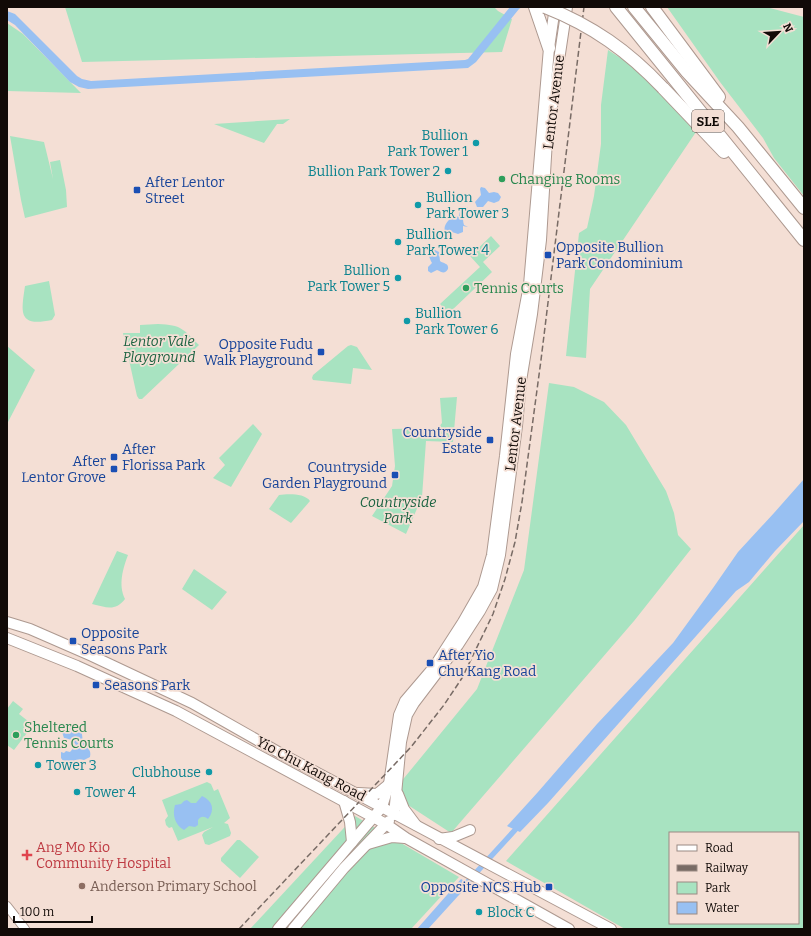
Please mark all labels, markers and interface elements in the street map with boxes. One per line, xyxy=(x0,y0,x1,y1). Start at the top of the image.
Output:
north arrow xyxy=(759,12,799,52)
text: N xyxy=(780,21,796,35)
street label: Lentor Avenue xyxy=(540,54,568,150)
road number: SLE xyxy=(692,110,724,132)
place label: Bullion Park Tower 1 xyxy=(387,127,468,160)
marker: Bullion Park Tower 1 xyxy=(471,138,481,148)
place label: Bullion Park Tower 2 xyxy=(308,163,440,180)
marker: Bullion Park Tower 2 xyxy=(443,166,453,176)
place label: Changing Rooms xyxy=(510,171,620,188)
place label: After Lentor Street xyxy=(145,174,224,207)
marker: Changing Rooms xyxy=(497,174,507,184)
marker: After Lentor Street xyxy=(132,185,142,195)
place label: Bullion Park Tower 3 xyxy=(426,189,509,222)
marker: Bullion Park Tower 3 xyxy=(413,200,423,210)
place label: Bullion Park Tower 4 xyxy=(406,226,489,259)
marker: Bullion Park Tower 4 xyxy=(393,237,403,247)
place label: Opposite Bullion Park Condominium xyxy=(556,239,683,272)
marker: Opposite Bullion Park Condominium xyxy=(543,250,553,260)
place label: Bullion Park Tower 5 xyxy=(307,262,390,295)
marker: Bullion Park Tower 5 xyxy=(393,273,403,283)
place label: Tennis Courts xyxy=(474,280,564,297)
marker: Tennis Courts xyxy=(461,283,471,293)
place label: Bullion Park Tower 6 xyxy=(415,305,498,338)
marker: Bullion Park Tower 6 xyxy=(402,316,412,326)
park label: Lentor Vale Playground xyxy=(123,333,195,366)
place label: Opposite Fudu Walk Playground xyxy=(204,336,313,369)
marker: Opposite Fudu Walk Playground xyxy=(316,347,326,357)
street label: Lentor Avenue xyxy=(502,376,530,472)
place label: Countryside Estate xyxy=(402,424,482,457)
marker: Countryside Estate xyxy=(485,435,495,445)
place label: After Florissa Park xyxy=(122,441,205,474)
marker: After Florissa Park xyxy=(109,452,119,462)
place label: After Lentor Grove xyxy=(21,453,106,486)
place label: Countryside Garden Playground xyxy=(262,459,387,492)
marker: After Lentor Grove xyxy=(109,464,119,474)
marker: Countryside Garden Playground xyxy=(390,470,400,480)
park label: Countryside Park xyxy=(360,494,436,527)
place label: Opposite Seasons Park xyxy=(81,625,167,658)
marker: Opposite Seasons Park xyxy=(68,636,78,646)
place label: After Yio Chu Kang Road xyxy=(438,647,536,680)
marker: After Yio Chu Kang Road xyxy=(425,658,435,668)
place label: Seasons Park xyxy=(104,677,190,694)
marker: Seasons Park xyxy=(91,680,101,690)
place label: Sheltered Tennis Courts xyxy=(24,719,114,752)
marker: Sheltered Tennis Courts xyxy=(11,730,21,740)
street label: Yio Chu Kang Road xyxy=(253,733,369,805)
place label: Tower 3 xyxy=(46,757,97,774)
marker: Tower 3 xyxy=(33,760,43,770)
place label: Clubhouse xyxy=(132,764,201,781)
marker: Clubhouse xyxy=(204,767,214,777)
place label: Tower 4 xyxy=(85,784,136,801)
marker: Tower 4 xyxy=(72,787,82,797)
legend xyxy=(669,832,799,924)
place label: Ang Mo Kio Community Hospital xyxy=(36,839,171,872)
text: Road xyxy=(705,841,733,855)
marker: Ang Mo Kio Community Hospital xyxy=(21,849,33,861)
text: Railway xyxy=(705,861,749,875)
place label: Anderson Primary School xyxy=(90,878,257,895)
place label: Opposite NCS Hub xyxy=(421,879,541,896)
marker: Anderson Primary School xyxy=(77,881,87,891)
text: Park xyxy=(705,881,731,895)
marker: Opposite NCS Hub xyxy=(544,882,554,892)
scale bar xyxy=(14,898,92,924)
text: Water xyxy=(705,901,740,915)
place label: Block C xyxy=(487,904,535,921)
text: 100 m xyxy=(20,905,55,919)
marker: Block C xyxy=(474,907,484,917)

